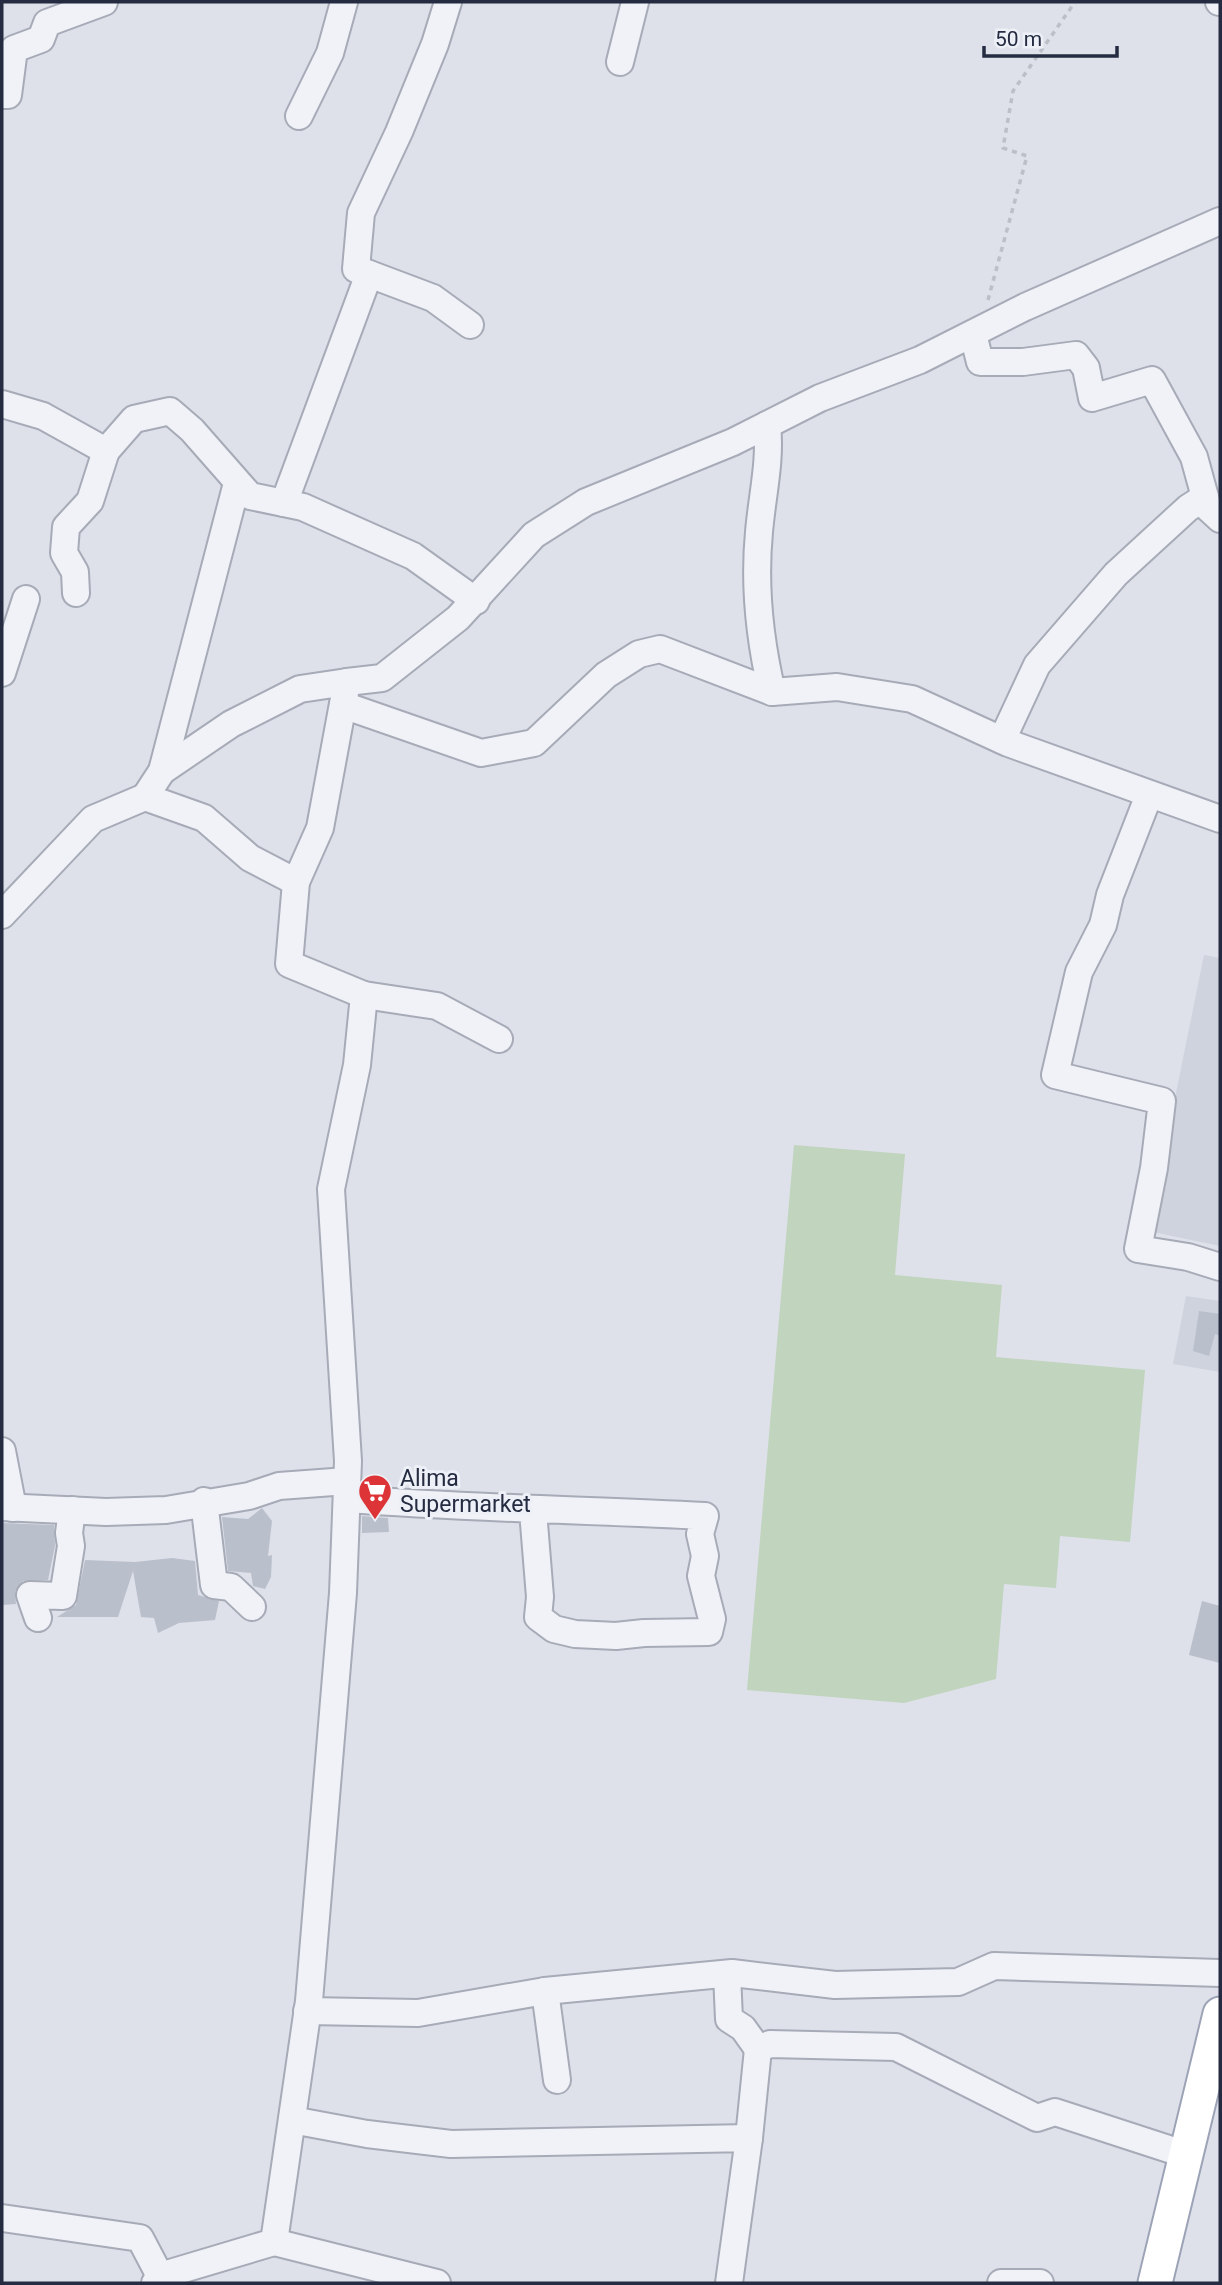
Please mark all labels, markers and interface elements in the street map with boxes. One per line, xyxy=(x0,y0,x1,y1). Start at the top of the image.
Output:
scale bar xyxy=(984,14,1117,58)
text: 50 m xyxy=(995,27,1042,51)
place label: Alima Supermarket xyxy=(400,1465,531,1518)
supermarket icon: Alima Supermarket xyxy=(356,1472,394,1521)

